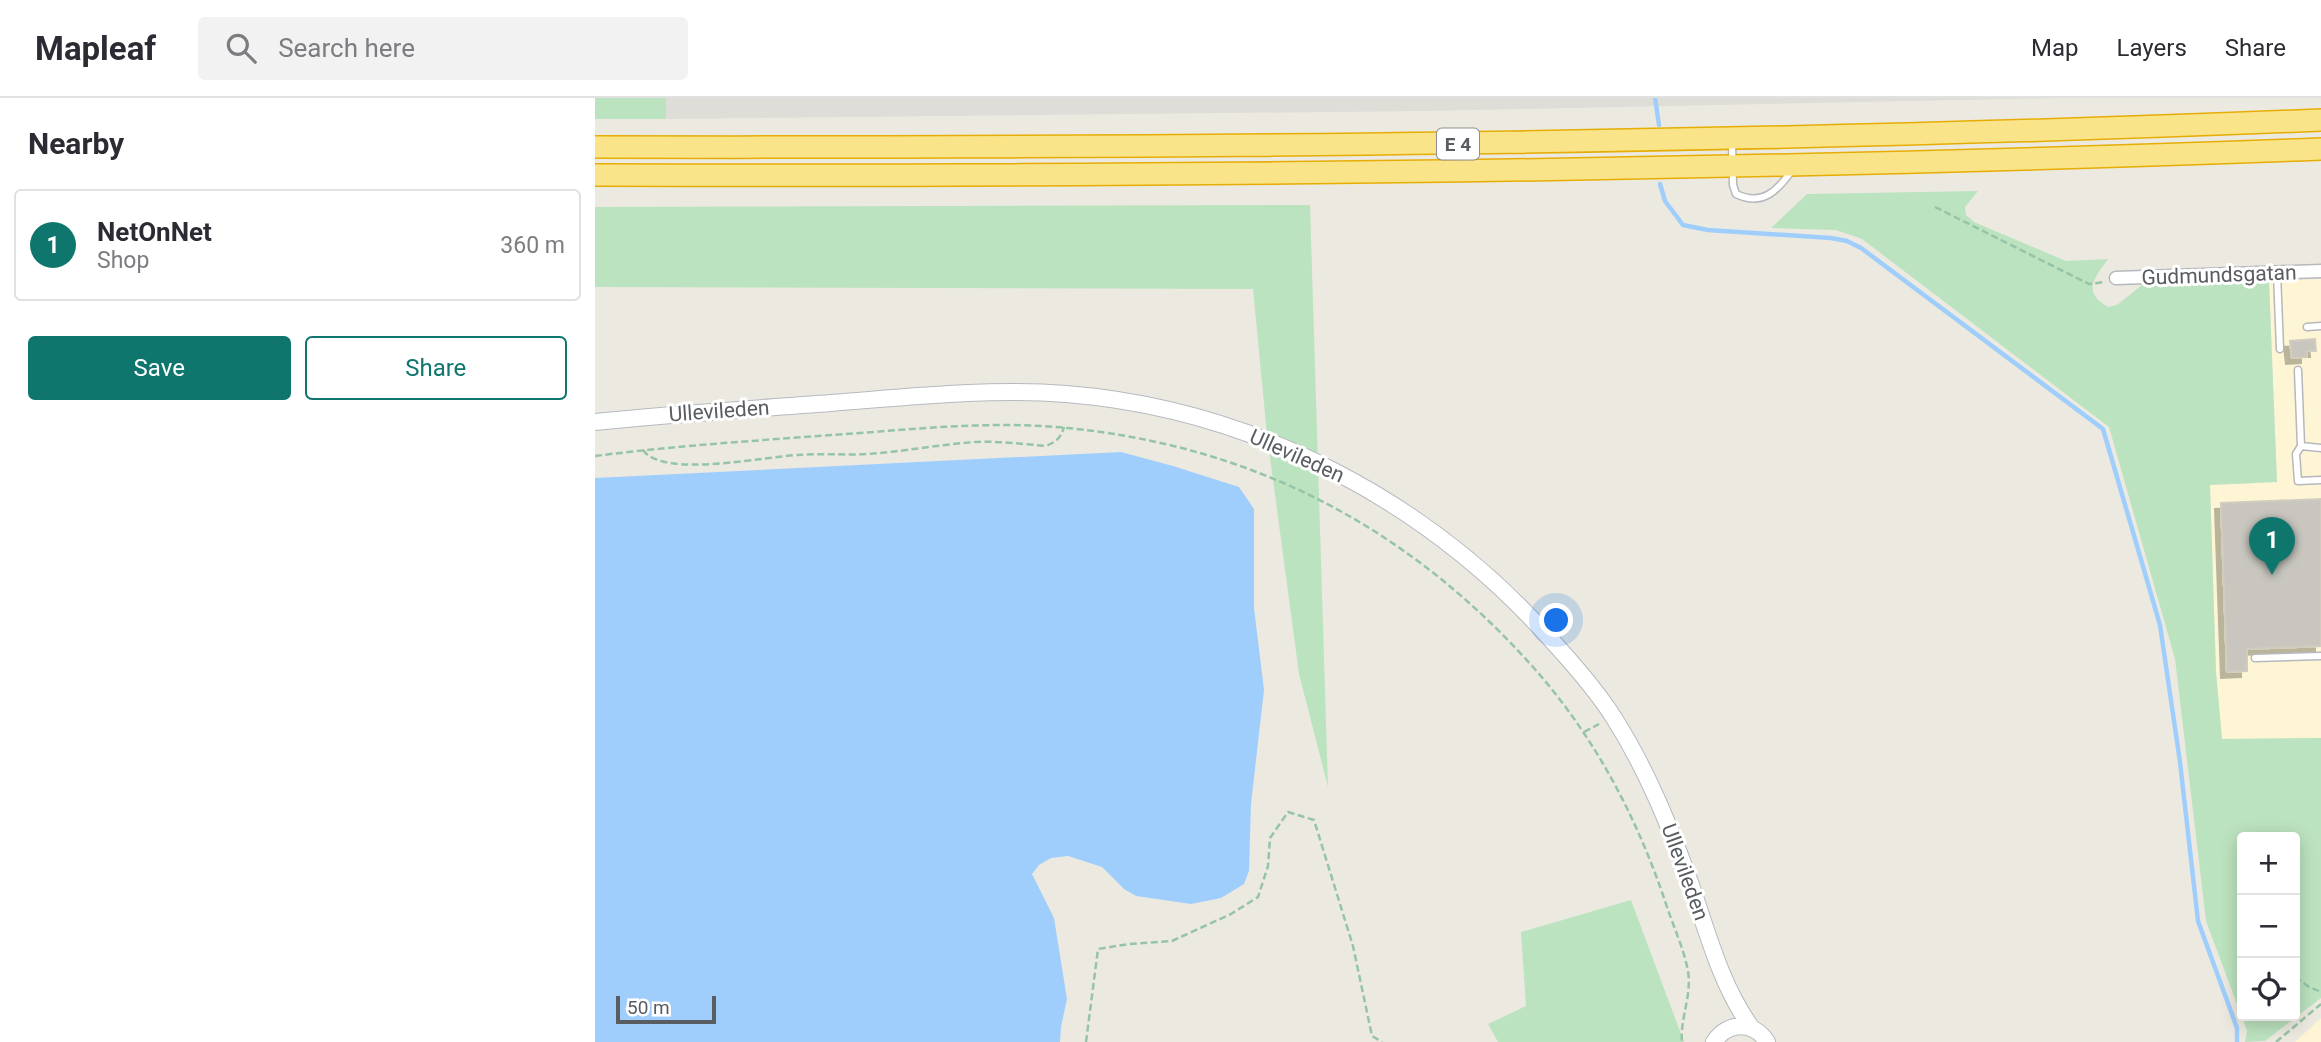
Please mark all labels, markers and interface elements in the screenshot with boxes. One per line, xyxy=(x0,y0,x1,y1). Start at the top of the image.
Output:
search box xyxy=(198,17,688,80)
text: Mapleaf xyxy=(35,29,156,68)
icon: search xyxy=(222,29,260,67)
text: Search here xyxy=(278,33,415,63)
text: Map xyxy=(2031,34,2079,62)
text: Layers xyxy=(2117,34,2187,62)
text: Share xyxy=(2225,34,2286,62)
text: Nearby xyxy=(28,126,124,161)
road number: E 4 xyxy=(1437,128,1479,159)
text: NetOnNet xyxy=(97,217,212,247)
text: 1 xyxy=(46,232,60,259)
text: 360 m xyxy=(500,232,565,259)
text: Shop xyxy=(97,247,149,274)
street label: Gudmundsgatan xyxy=(2141,260,2297,290)
button: Save xyxy=(28,336,291,400)
button: Share xyxy=(305,336,567,400)
street label: Ullevileden xyxy=(668,396,770,426)
street label: Ullevileden xyxy=(1246,425,1348,487)
pin: 1 xyxy=(2249,517,2295,575)
your location xyxy=(1539,603,1573,637)
street label: Ullevileden xyxy=(1656,820,1714,924)
map controls xyxy=(2237,832,2300,1021)
button: + xyxy=(2237,832,2300,895)
button: − xyxy=(2237,895,2300,958)
button: locate xyxy=(2237,958,2300,1021)
scale bar xyxy=(616,993,716,1025)
text: 50 m xyxy=(627,996,670,1019)

